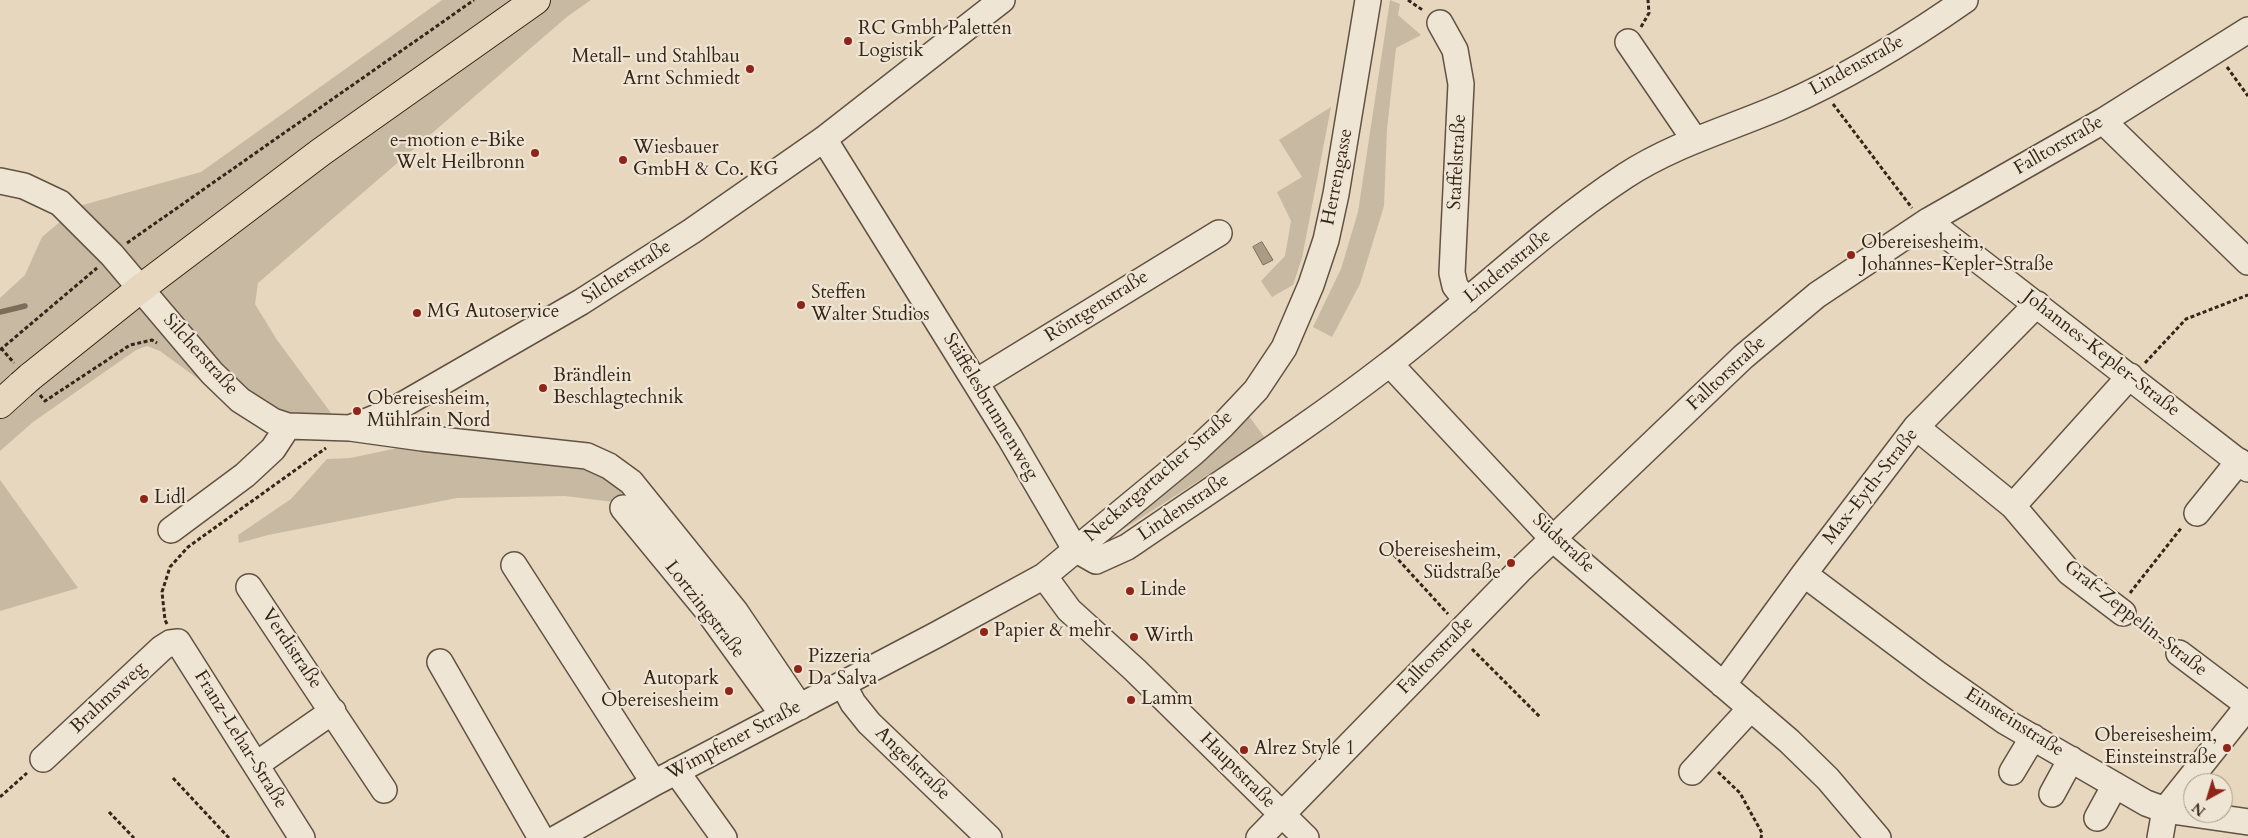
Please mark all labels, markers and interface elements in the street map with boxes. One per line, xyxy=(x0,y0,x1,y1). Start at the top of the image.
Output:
place label: RC Gmbh Paletten Logistik xyxy=(858,19,1012,63)
street label: Lindenstraße xyxy=(1806,31,1908,101)
marker: RC Gmbh Paletten Logistik xyxy=(842,35,854,47)
place label: Metall- und Stahlbau Arnt Schmiedt xyxy=(572,47,740,91)
marker: Metall- und Stahlbau Arnt Schmiedt xyxy=(744,63,756,75)
street label: Falltorstraße xyxy=(2010,111,2108,181)
street label: Staffelstraße xyxy=(1444,113,1472,211)
street label: Herrengasse xyxy=(1317,127,1359,227)
place label: e-motion e-Bike Welt Heilbronn xyxy=(390,131,525,175)
place label: Wiesbauer GmbH & Co. KG xyxy=(633,138,778,182)
marker: e-motion e-Bike Welt Heilbronn xyxy=(529,147,541,159)
marker: Wiesbauer GmbH & Co. KG xyxy=(617,154,629,166)
street label: Lindenstraße xyxy=(1460,225,1556,309)
place label: Obereisesheim, Johannes-Kepler-Straße xyxy=(1861,233,2054,277)
street label: Silcherstraße xyxy=(578,236,676,310)
marker: Obereisesheim, Johannes-Kepler-Straße xyxy=(1845,249,1857,261)
street label: Röntgenstraße xyxy=(1041,266,1153,348)
place label: Steffen Walter Studios xyxy=(811,283,930,327)
street label: Johannes-Kepler-Straße xyxy=(2018,286,2184,422)
marker: Steffen Walter Studios xyxy=(795,299,807,311)
place label: MG Autoservice xyxy=(427,302,559,324)
marker: MG Autoservice xyxy=(411,307,423,319)
street label: Silcherstraße xyxy=(157,310,243,400)
street label: Stäffelesbrunnenweg xyxy=(937,330,1043,484)
street label: Falltorstraße xyxy=(1683,332,1771,416)
place label: Brändlein Beschlagtechnik xyxy=(553,366,684,410)
marker: Brändlein Beschlagtechnik xyxy=(537,382,549,394)
place label: Obereisesheim, Mühlrain Nord xyxy=(367,389,490,433)
marker: Obereisesheim, Mühlrain Nord xyxy=(351,405,363,417)
street label: Neckargartacher Straße xyxy=(1080,406,1238,548)
street label: Max-Eyth-Straße xyxy=(1819,424,1923,550)
street label: Lindenstraße xyxy=(1134,469,1234,547)
place label: Lidl xyxy=(154,488,186,510)
marker: Lidl xyxy=(138,493,150,505)
street label: Südstraße xyxy=(1527,509,1599,579)
place label: Obereisesheim, Südstraße xyxy=(1378,541,1501,585)
street label: Graf-Zeppelin-Straße xyxy=(2059,556,2211,682)
street label: Lortzingstraße xyxy=(659,557,749,663)
marker: Obereisesheim, Südstraße xyxy=(1505,557,1517,569)
place label: Linde xyxy=(1140,580,1186,602)
marker: Linde xyxy=(1124,585,1136,597)
street label: Verdistraße xyxy=(256,604,326,694)
street label: Falltorstraße xyxy=(1393,612,1479,700)
place label: Papier & mehr xyxy=(994,621,1111,643)
marker: Papier & mehr xyxy=(978,626,990,638)
place label: Wirth xyxy=(1144,626,1194,648)
marker: Wirth xyxy=(1128,631,1140,643)
place label: Pizzeria Da Salva xyxy=(808,647,877,691)
street label: Brahmsweg xyxy=(66,657,152,739)
marker: Pizzeria Da Salva xyxy=(792,663,804,675)
street label: Franz-Lehar-Straße xyxy=(188,667,292,813)
place label: Autopark Obereisesheim xyxy=(601,669,719,713)
street label: Einsteinstraße xyxy=(1960,684,2068,762)
marker: Autopark Obereisesheim xyxy=(723,685,735,697)
place label: Lamm xyxy=(1141,689,1193,711)
marker: Lamm xyxy=(1125,694,1137,706)
street label: Wimpfener Straße xyxy=(663,696,805,786)
street label: Angelstraße xyxy=(870,723,954,805)
place label: Obereisesheim, Einsteinstraße xyxy=(2094,726,2217,770)
street label: Hauptstraße xyxy=(1194,728,1280,814)
place label: Alrez Style 1 xyxy=(1254,739,1355,761)
marker: Obereisesheim, Einsteinstraße xyxy=(2221,742,2233,754)
marker: Alrez Style 1 xyxy=(1238,744,1250,756)
north arrow xyxy=(2183,773,2233,823)
text: N xyxy=(2188,798,2210,820)

